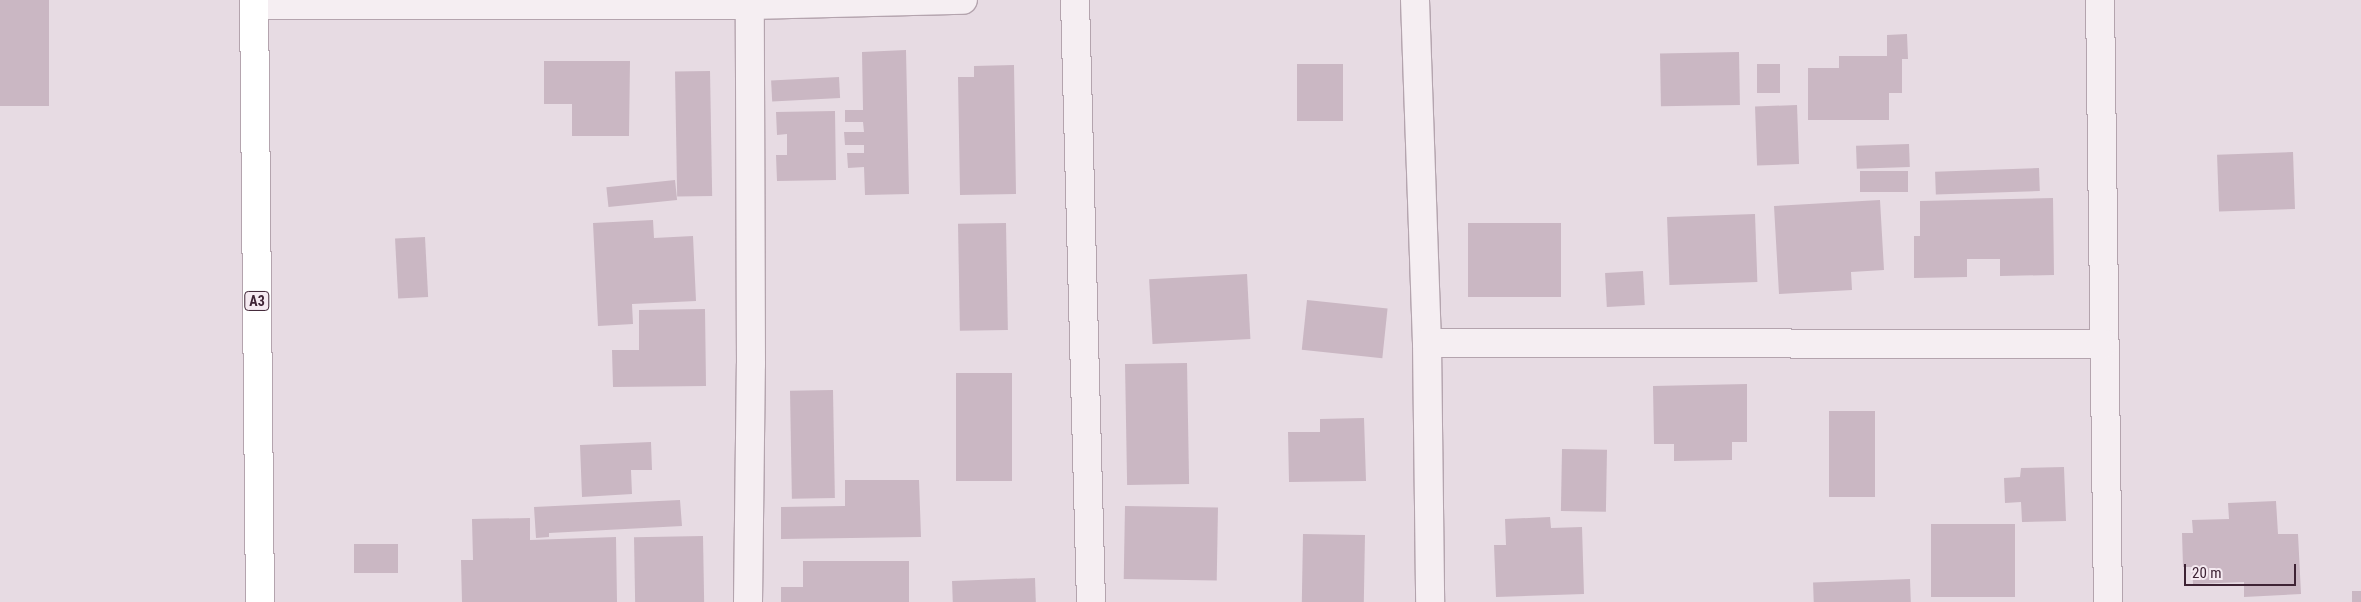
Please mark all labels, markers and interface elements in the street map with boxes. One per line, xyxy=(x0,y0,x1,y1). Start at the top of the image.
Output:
road number: A3 xyxy=(243,290,271,312)
scale bar xyxy=(2186,554,2298,586)
text: 20 m xyxy=(2192,564,2222,582)

